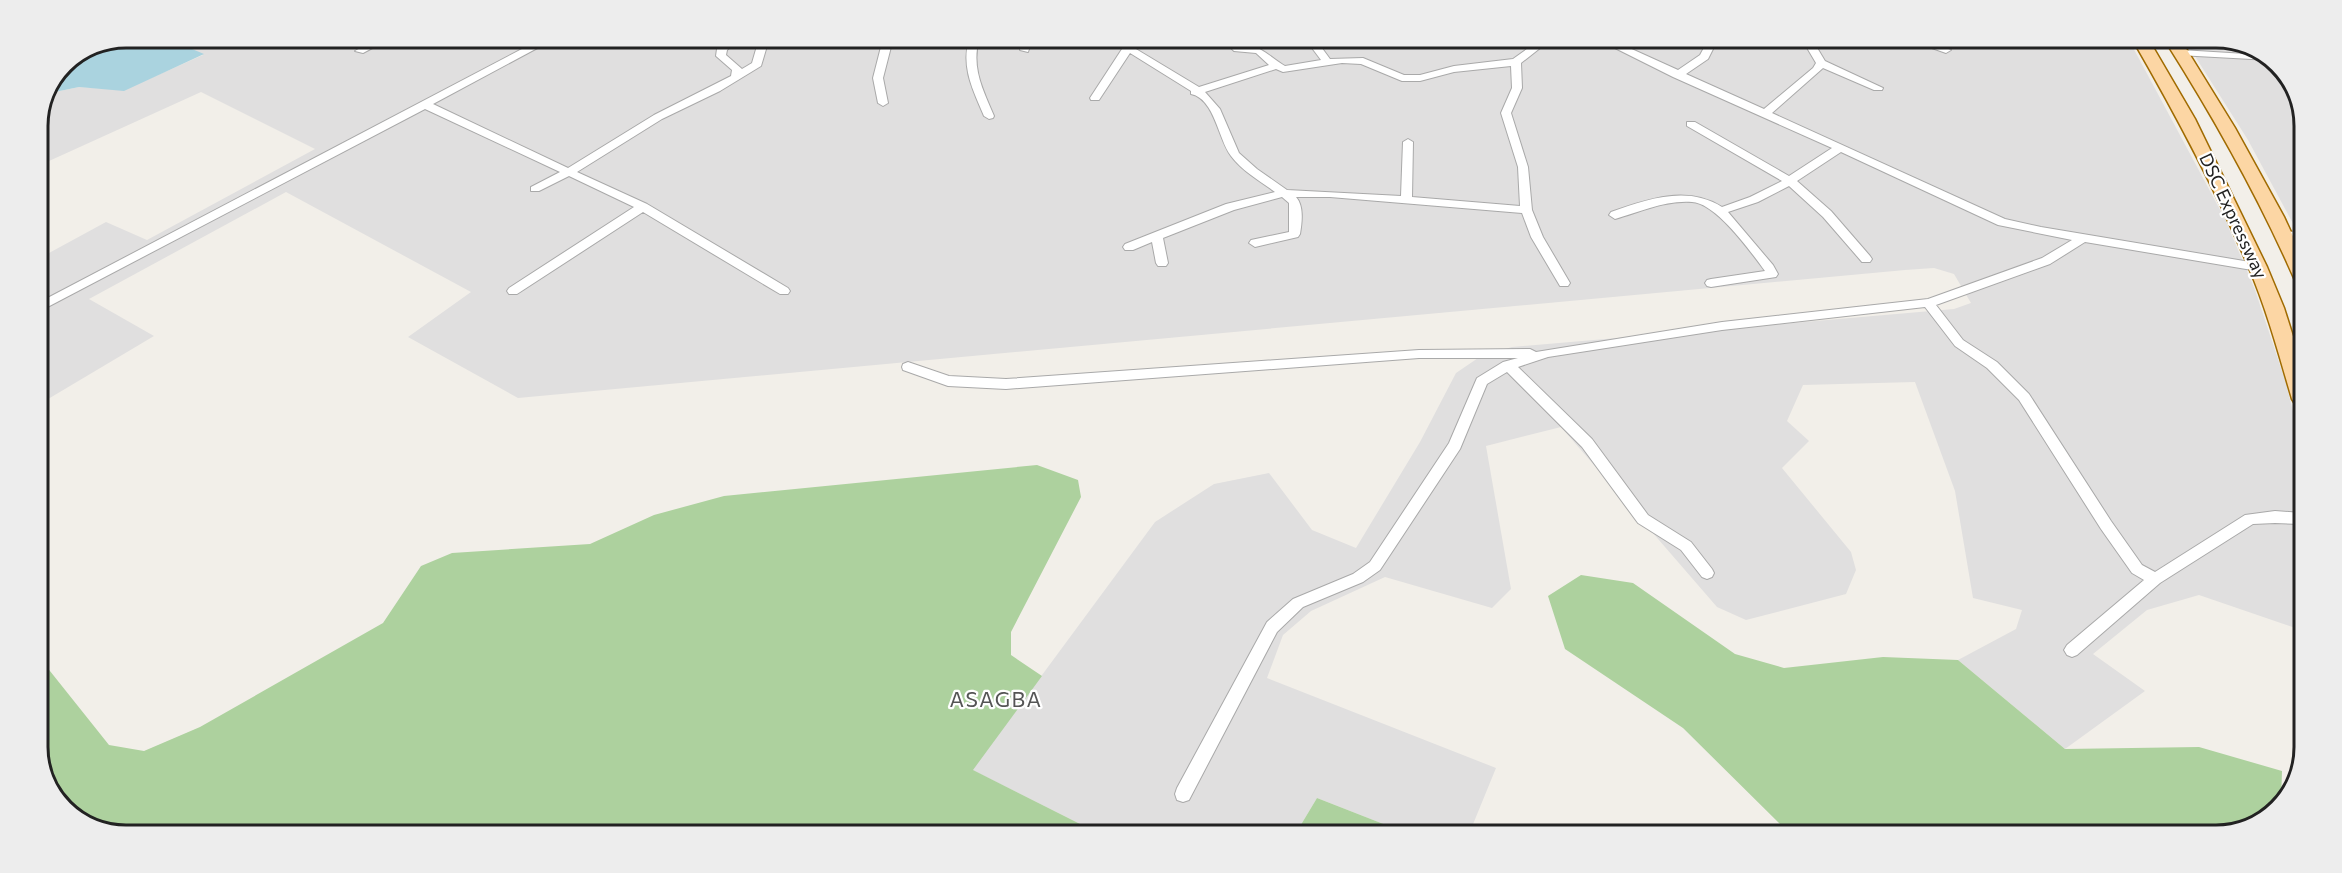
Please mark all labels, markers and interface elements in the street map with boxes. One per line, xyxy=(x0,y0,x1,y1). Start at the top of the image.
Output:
street label: DSC Expressway xyxy=(2195,149,2273,282)
district label: ASAGBA xyxy=(949,686,1043,711)

